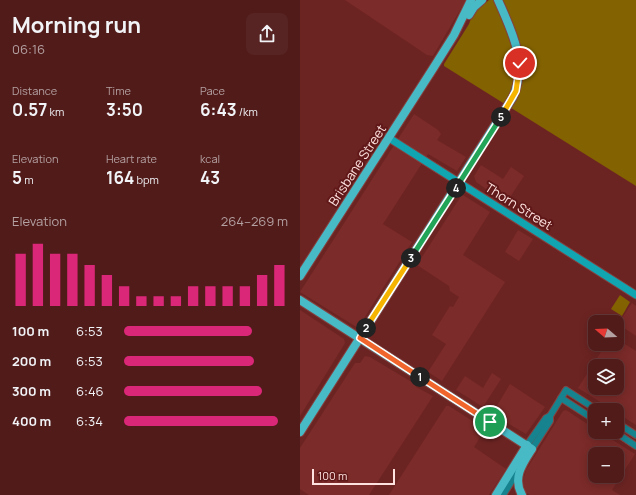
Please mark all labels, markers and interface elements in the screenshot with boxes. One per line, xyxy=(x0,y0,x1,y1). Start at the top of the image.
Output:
text: Morning run xyxy=(12,10,141,40)
button: share xyxy=(246,13,288,55)
text: 06:16 xyxy=(12,40,45,58)
pin xyxy=(503,46,537,80)
icon: check xyxy=(509,52,531,74)
text: Distance xyxy=(12,83,57,98)
text: Time xyxy=(106,83,131,98)
text: Pace xyxy=(200,83,225,98)
text: 0.57 xyxy=(12,98,47,121)
text: 3:50 xyxy=(106,98,143,121)
text: 6:43 xyxy=(200,98,237,121)
text: km xyxy=(47,104,64,119)
text: /km xyxy=(237,104,258,119)
pin: 5 xyxy=(491,107,511,127)
text: 5 xyxy=(498,109,504,124)
street label: Brisbane Street xyxy=(324,121,390,209)
text: Elevation xyxy=(12,151,58,166)
text: Heart rate xyxy=(106,151,157,166)
text: kcal xyxy=(200,151,220,166)
text: 5 xyxy=(12,166,22,189)
text: 164 xyxy=(106,166,134,189)
text: 43 xyxy=(200,166,220,189)
text: m xyxy=(22,172,34,187)
text: bpm xyxy=(134,172,159,187)
pin: 4 xyxy=(446,178,466,198)
street label: Thorn Street xyxy=(482,178,556,234)
text: 4 xyxy=(453,180,459,195)
text: Elevation xyxy=(12,212,67,230)
text: 264–269 m xyxy=(221,212,288,230)
pin: 3 xyxy=(401,248,421,268)
text: 3 xyxy=(408,250,414,265)
north arrow xyxy=(588,315,624,351)
map controls xyxy=(588,315,624,483)
pin: 2 xyxy=(356,318,376,338)
text: 2 xyxy=(363,320,369,335)
text: 100 m xyxy=(12,322,49,340)
text: 6:53 xyxy=(76,322,103,340)
text: 200 m xyxy=(12,352,51,370)
text: 6:53 xyxy=(76,352,103,370)
button: layers xyxy=(588,359,624,395)
pin: 1 xyxy=(410,367,430,387)
text: 1 xyxy=(418,369,422,384)
text: 300 m xyxy=(12,382,51,400)
text: 6:46 xyxy=(76,382,104,400)
button: + xyxy=(588,403,624,439)
pin xyxy=(473,405,507,439)
icon: arrive xyxy=(479,411,501,433)
text: 400 m xyxy=(12,412,51,430)
text: 6:34 xyxy=(76,412,103,430)
button: − xyxy=(588,447,624,483)
scale bar xyxy=(312,467,395,486)
text: 100 m xyxy=(318,468,347,483)

